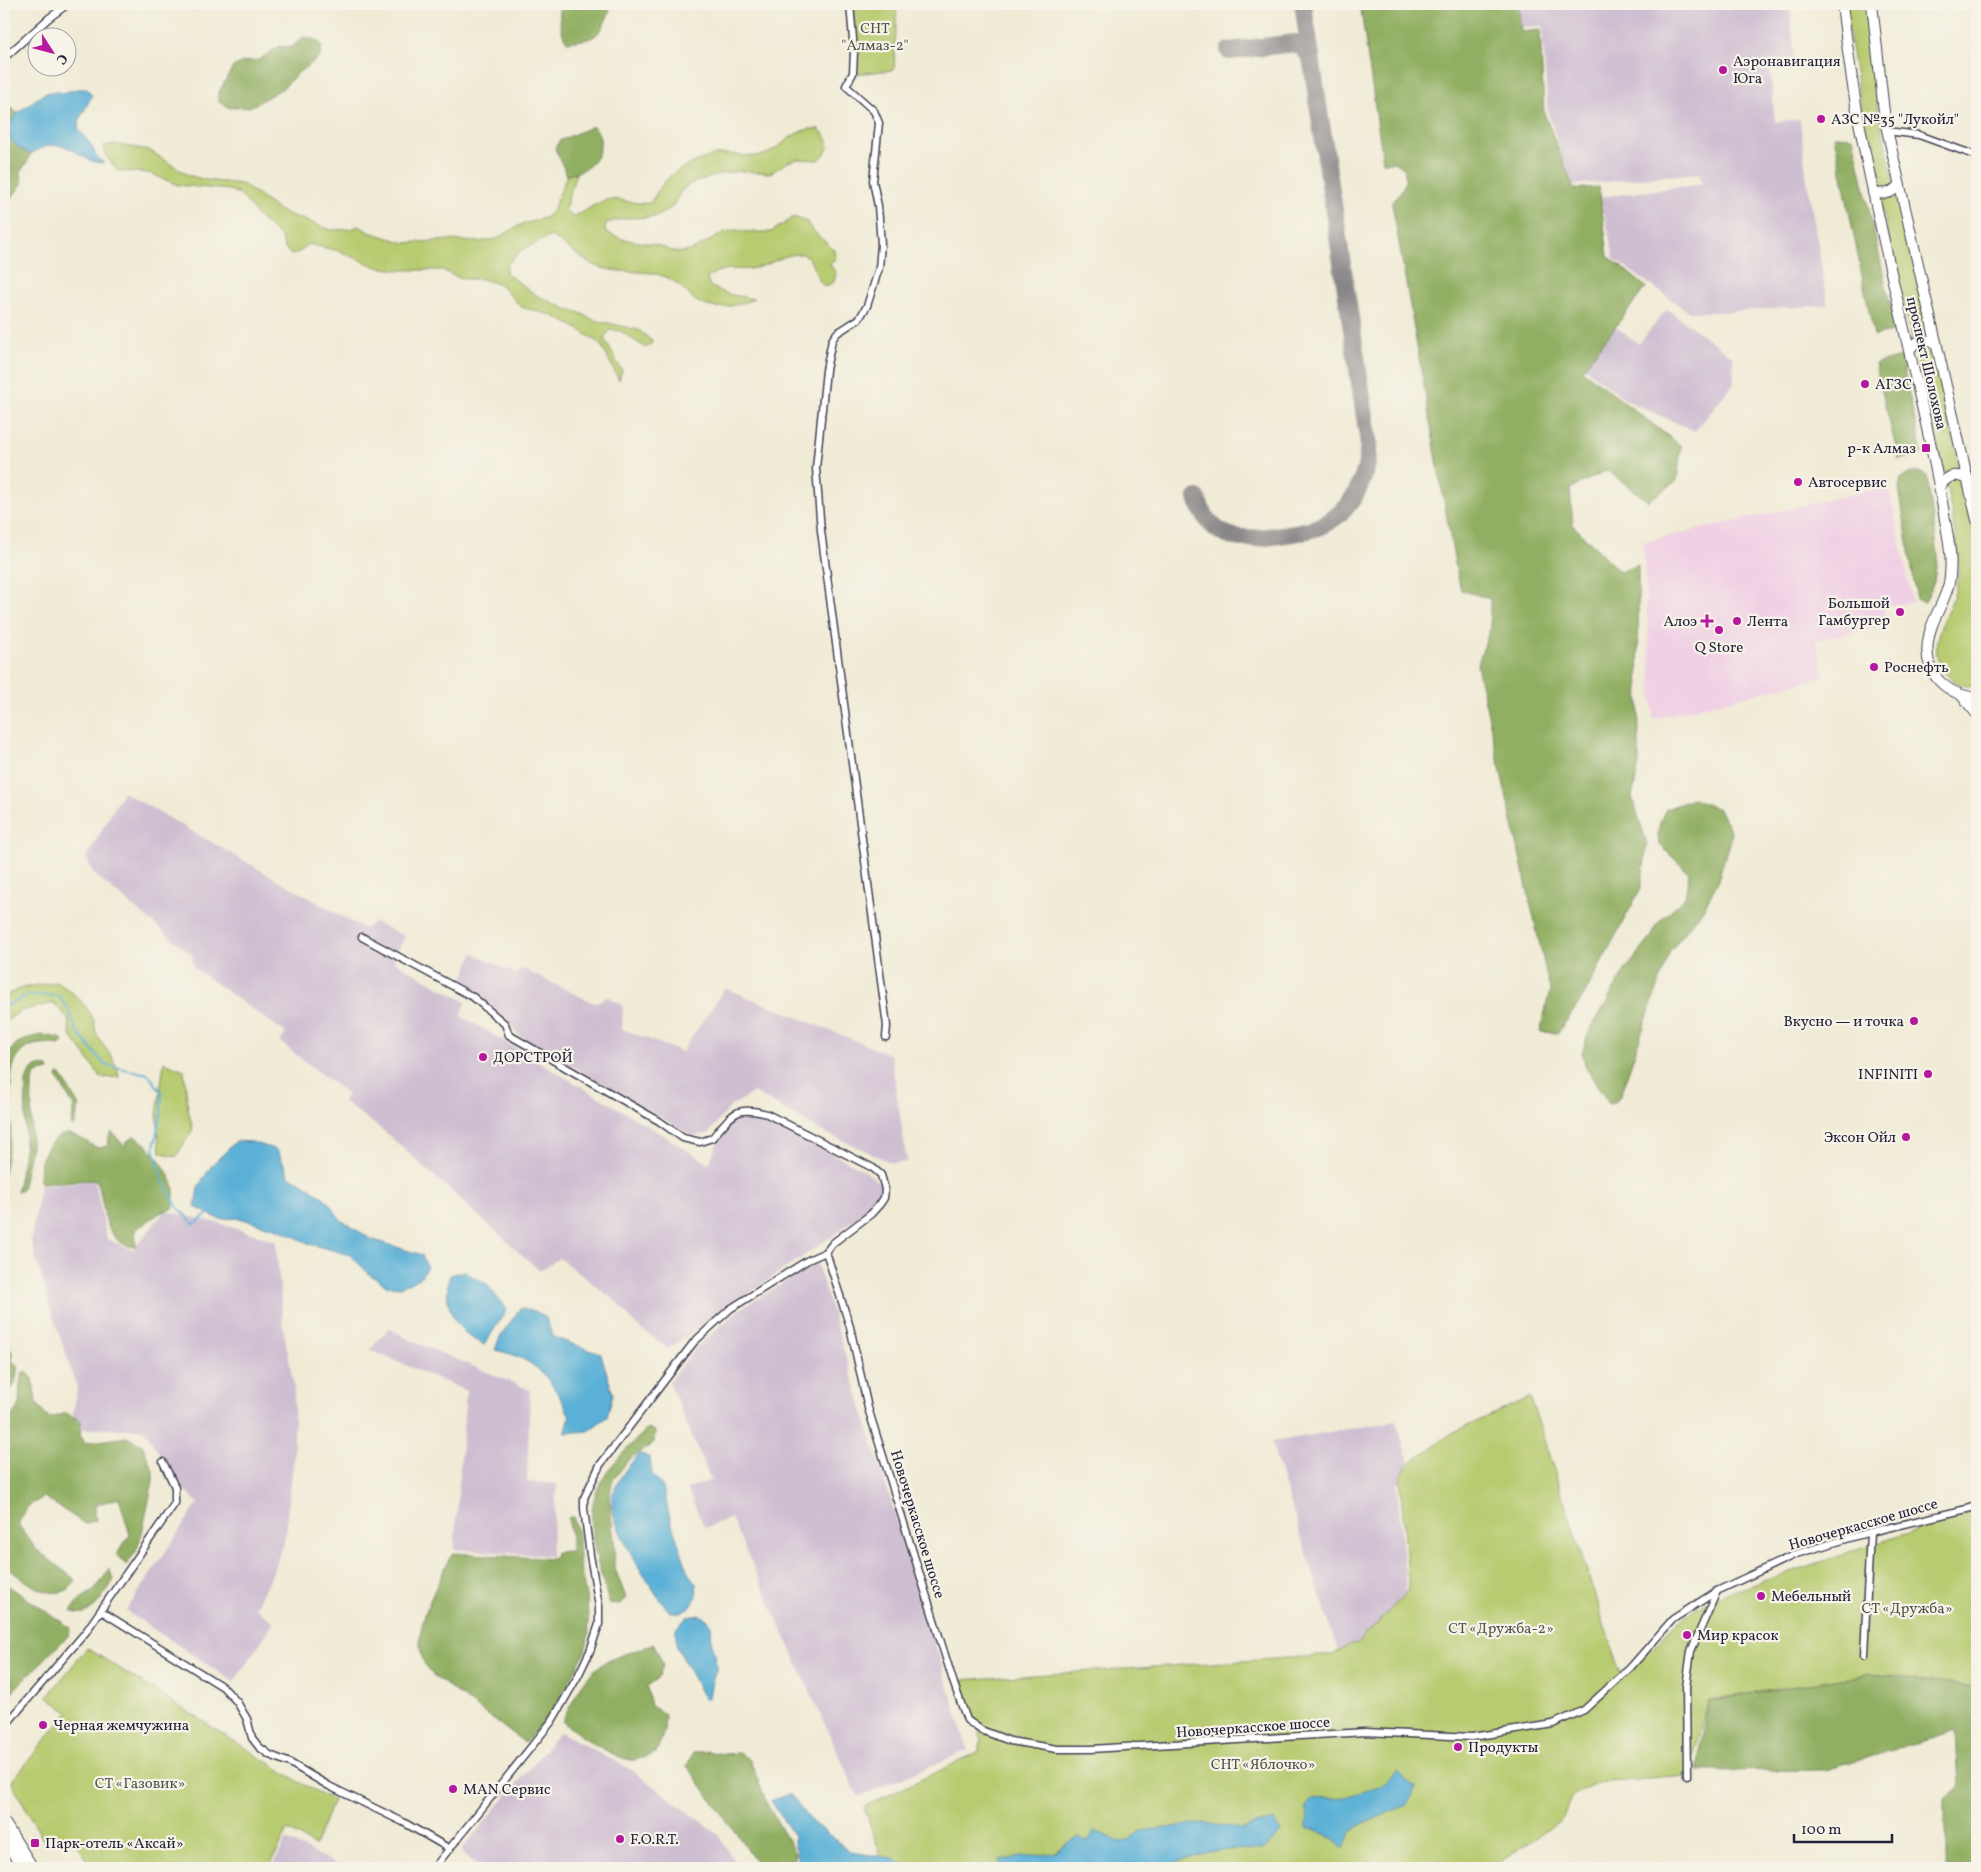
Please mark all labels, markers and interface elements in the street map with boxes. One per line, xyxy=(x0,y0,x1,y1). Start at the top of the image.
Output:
park label: СНТ "Алмаз-2" xyxy=(841,19,909,57)
north arrow xyxy=(28,28,78,78)
text: С xyxy=(51,50,72,68)
place label: Аэронавигация Юга xyxy=(1733,52,1841,90)
marker: Аэронавигация Юга xyxy=(1717,64,1729,76)
place label: АЗС №35 "Лукойл" xyxy=(1831,110,1959,131)
marker: АЗС №35 "Лукойл" xyxy=(1815,113,1827,125)
street label: проспект Шолохова xyxy=(1900,295,1951,432)
place label: АГЗС xyxy=(1875,375,1912,396)
marker: АГЗС xyxy=(1859,378,1871,390)
place label: р-к Алмаз xyxy=(1847,439,1916,460)
marker: р-к Алмаз xyxy=(1920,442,1932,454)
place label: Автосервис xyxy=(1808,473,1887,494)
marker: Автосервис xyxy=(1792,476,1804,488)
place label: Большой Гамбургер xyxy=(1818,594,1890,632)
marker: Большой Гамбургер xyxy=(1894,606,1906,618)
place label: Алоэ xyxy=(1663,612,1697,633)
place label: Лента xyxy=(1747,612,1788,633)
marker: Алоэ xyxy=(1701,615,1713,627)
marker: Лента xyxy=(1731,615,1743,627)
marker: Q Store xyxy=(1713,624,1725,636)
place label: Q Store xyxy=(1695,638,1743,659)
place label: Роснефть xyxy=(1884,658,1949,679)
marker: Роснефть xyxy=(1868,661,1880,673)
place label: Вкусно — и точка xyxy=(1783,1012,1904,1033)
marker: Вкусно — и точка xyxy=(1908,1015,1920,1027)
place label: ДОРСТРОЙ xyxy=(493,1048,573,1069)
marker: ДОРСТРОЙ xyxy=(477,1051,489,1063)
place label: INFINITI xyxy=(1858,1065,1918,1086)
marker: INFINITI xyxy=(1922,1068,1934,1080)
place label: Эксон Ойл xyxy=(1824,1128,1896,1149)
marker: Эксон Ойл xyxy=(1900,1131,1912,1143)
street label: Новочеркасское шоссе xyxy=(884,1448,949,1601)
street label: Новочеркасское шоссе xyxy=(1786,1494,1940,1557)
place label: Мебельный xyxy=(1771,1587,1851,1608)
marker: Мебельный xyxy=(1755,1590,1767,1602)
park label: СТ «Дружба» xyxy=(1861,1599,1953,1620)
park label: СТ «Дружба-2» xyxy=(1448,1619,1554,1640)
place label: Мир красок xyxy=(1697,1626,1778,1647)
marker: Мир красок xyxy=(1681,1629,1693,1641)
street label: Новочеркасское шоссе xyxy=(1175,1713,1331,1744)
place label: Черная жемчужина xyxy=(53,1716,189,1737)
marker: Черная жемчужина xyxy=(37,1719,49,1731)
place label: Продукты xyxy=(1468,1738,1539,1759)
marker: Продукты xyxy=(1452,1741,1464,1753)
park label: СНТ «Яблочко» xyxy=(1211,1755,1315,1776)
park label: СТ «Газовик» xyxy=(95,1774,185,1795)
place label: MAN Сервис xyxy=(463,1780,551,1801)
marker: MAN Сервис xyxy=(447,1783,459,1795)
scale bar xyxy=(1794,1812,1891,1844)
text: 100 m xyxy=(1801,1820,1841,1841)
place label: F.O.R.T. xyxy=(630,1830,679,1851)
marker: F.O.R.T. xyxy=(614,1833,626,1845)
place label: Парк-отель «Аксай» xyxy=(45,1834,183,1855)
marker: Парк-отель «Аксай» xyxy=(29,1837,41,1849)

